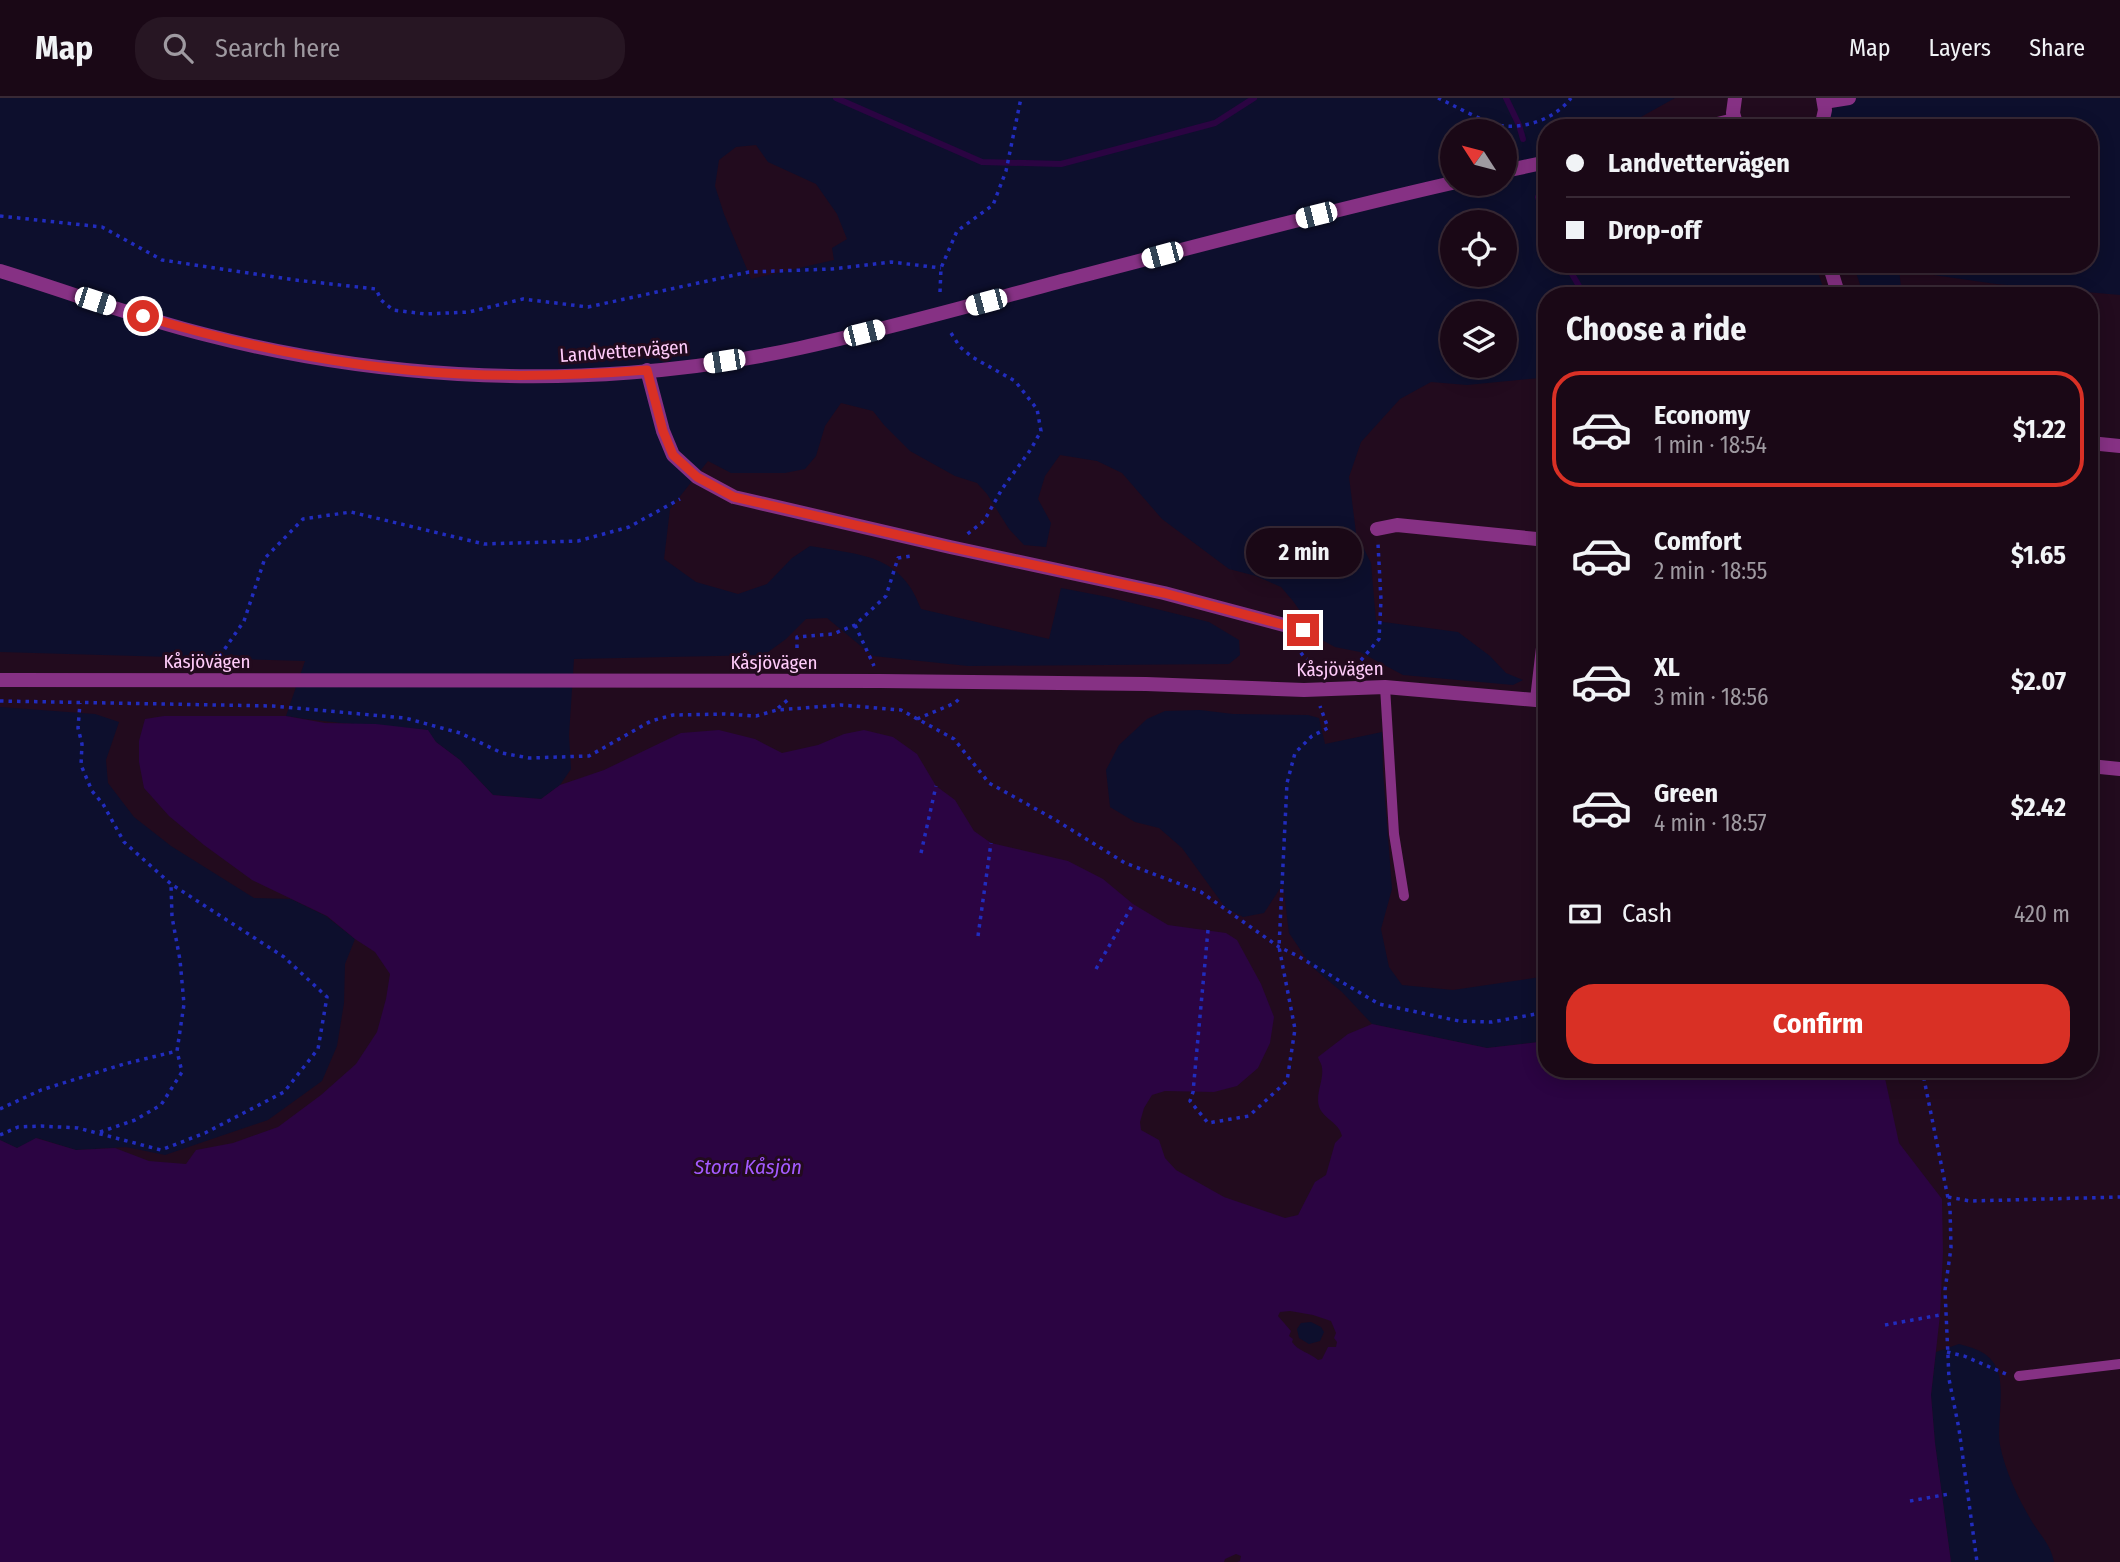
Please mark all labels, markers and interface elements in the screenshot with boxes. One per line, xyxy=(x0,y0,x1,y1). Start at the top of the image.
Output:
search box xyxy=(135,17,625,80)
text: Map xyxy=(35,28,93,68)
icon: search xyxy=(159,29,197,67)
text: Search here xyxy=(215,33,340,64)
text: Map xyxy=(1849,34,1891,62)
text: Layers xyxy=(1929,34,1991,62)
text: Share xyxy=(2029,34,2085,62)
north arrow xyxy=(1440,119,1517,196)
map controls xyxy=(1440,119,1517,378)
text: Landvettervägen xyxy=(1608,148,1790,179)
car xyxy=(1294,200,1339,230)
button: locate xyxy=(1440,210,1517,287)
text: Drop-off xyxy=(1608,215,1701,246)
car xyxy=(1139,239,1186,271)
car xyxy=(72,285,119,317)
car xyxy=(963,286,1010,318)
route start xyxy=(127,300,159,332)
button: layers xyxy=(1440,301,1517,378)
text: Choose a ride xyxy=(1566,310,1747,348)
car xyxy=(842,318,887,348)
street label: Landvettervägen xyxy=(559,335,689,367)
car xyxy=(702,347,747,375)
icon: car xyxy=(1570,398,1633,461)
text: Economy xyxy=(1654,400,1750,431)
text: $1.22 xyxy=(2013,414,2066,445)
text: 1 min · 18:54 xyxy=(1654,431,1767,459)
icon: car xyxy=(1570,524,1633,587)
text: Comfort xyxy=(1654,526,1742,557)
callout: 2 min xyxy=(1245,528,1361,578)
text: 2 min xyxy=(1279,538,1330,566)
text: $1.65 xyxy=(2011,540,2066,571)
text: 2 min · 18:55 xyxy=(1654,557,1767,585)
route end xyxy=(1287,614,1319,646)
street label: Kåsjövägen xyxy=(163,650,251,673)
icon: car xyxy=(1570,650,1633,713)
street label: Kåsjövägen xyxy=(730,651,818,674)
text: XL xyxy=(1654,652,1680,683)
street label: Kåsjövägen xyxy=(1296,657,1384,681)
text: $2.07 xyxy=(2011,666,2066,697)
text: 3 min · 18:56 xyxy=(1654,683,1768,711)
icon: car xyxy=(1570,776,1633,839)
text: Green xyxy=(1654,778,1718,809)
text: $2.42 xyxy=(2011,792,2066,823)
text: 4 min · 18:57 xyxy=(1654,809,1767,837)
icon: cash xyxy=(1566,895,1604,933)
text: Cash xyxy=(1622,898,1672,929)
text: 420 m xyxy=(2014,900,2070,928)
button: Confirm xyxy=(1566,984,2070,1064)
water label: Stora Kåsjön xyxy=(693,1154,802,1180)

